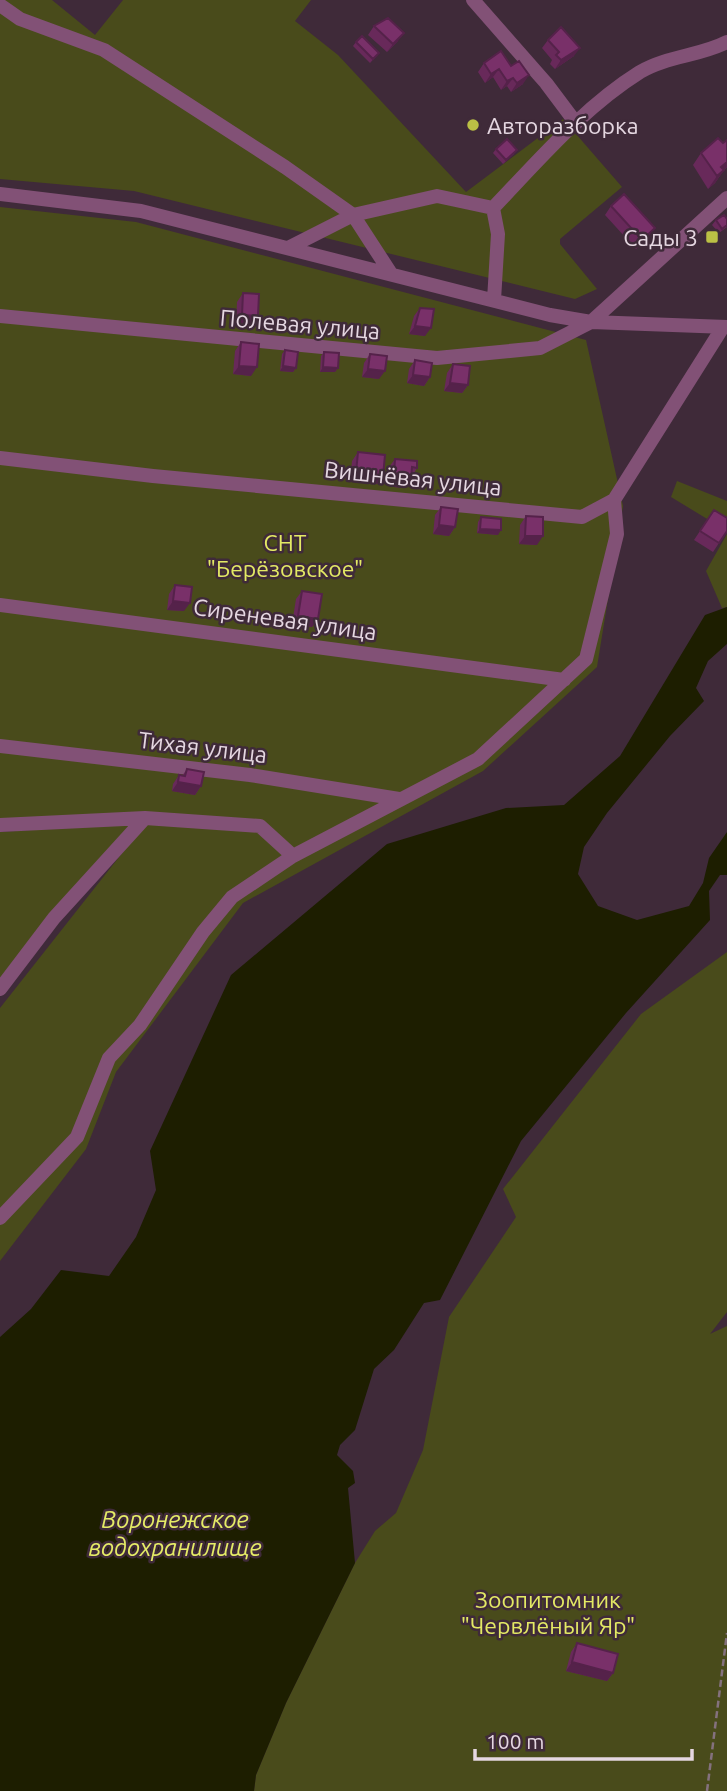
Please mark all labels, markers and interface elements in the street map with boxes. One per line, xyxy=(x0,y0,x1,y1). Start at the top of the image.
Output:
place label: Авторазборка xyxy=(487,113,639,138)
marker: Авторазборка xyxy=(465,117,481,133)
place label: Сады 3 xyxy=(623,225,698,250)
marker: Сады 3 xyxy=(704,229,720,245)
street label: Полевая улица xyxy=(219,305,381,343)
street label: Вишнёвая улица xyxy=(323,456,503,500)
park label: СНТ "Берёзовское" xyxy=(207,530,363,581)
street label: Сиреневая улица xyxy=(192,594,378,644)
street label: Тихая улица xyxy=(137,727,269,767)
water label: Воронежское водохранилище xyxy=(88,1506,262,1561)
park label: Зоопитомник "Червлёный Яр" xyxy=(461,1587,635,1638)
scale bar xyxy=(475,1718,692,1762)
text: 100 m xyxy=(486,1729,544,1753)

